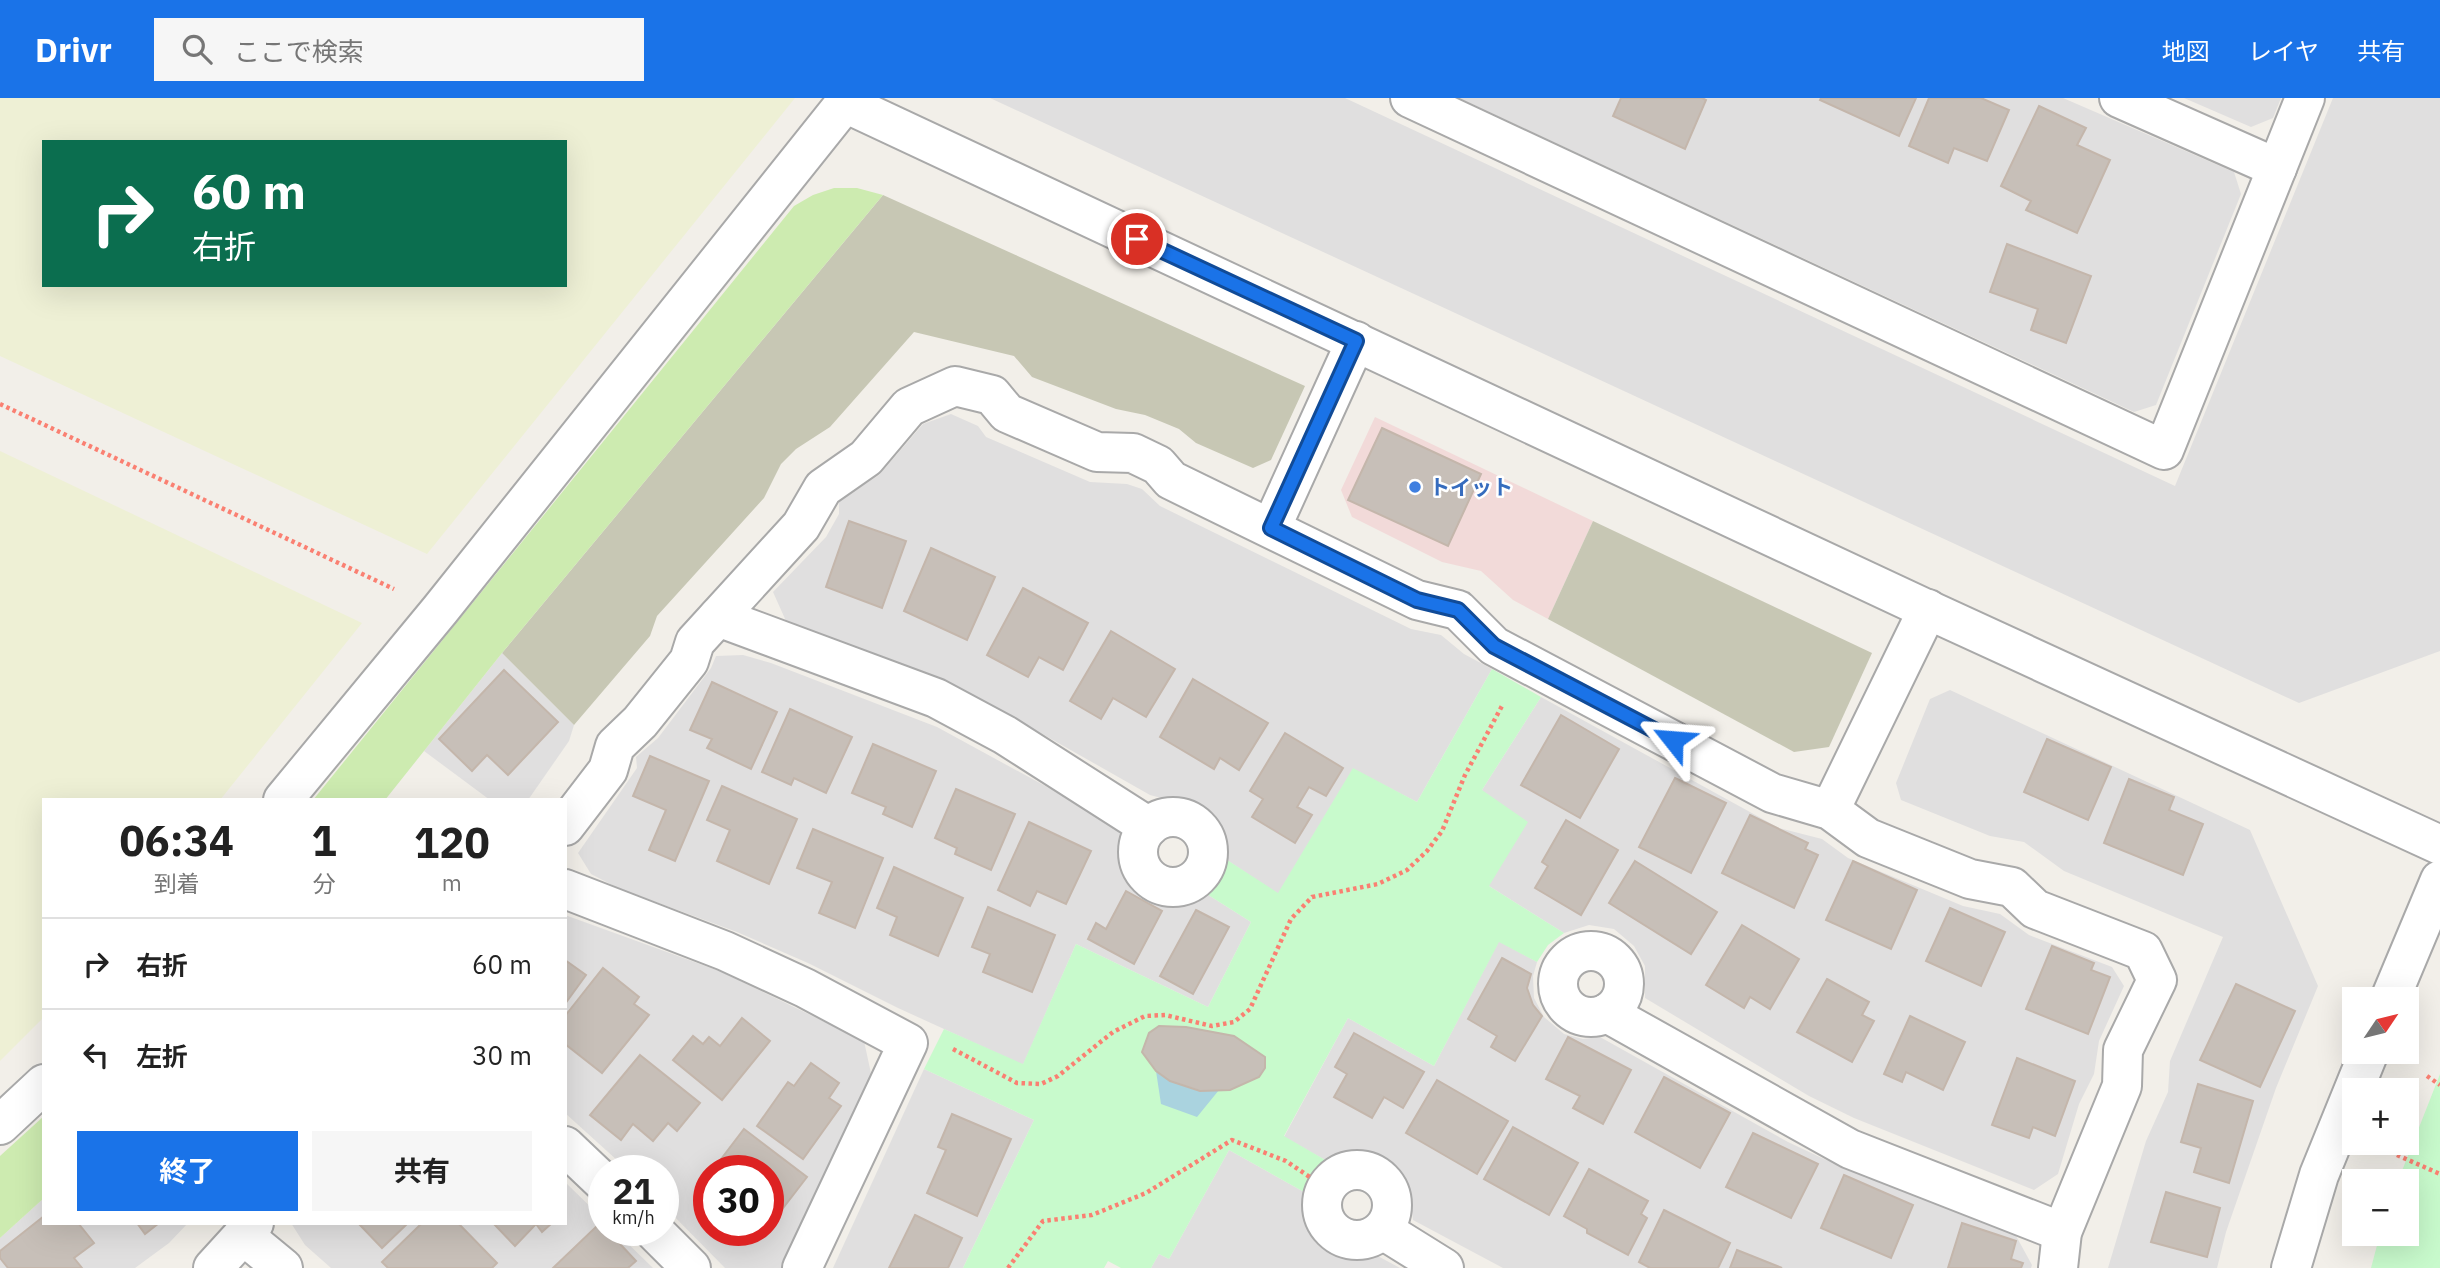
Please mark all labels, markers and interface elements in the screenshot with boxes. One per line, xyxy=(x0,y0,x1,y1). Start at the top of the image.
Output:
search box xyxy=(154,18,644,81)
text: Drivr xyxy=(35,28,112,71)
icon: search xyxy=(178,30,216,68)
text: ここで検索 xyxy=(234,34,364,68)
text: 地図 xyxy=(2162,35,2210,67)
text: レイヤ xyxy=(2248,35,2319,67)
text: 共有 xyxy=(2357,35,2405,67)
text: 60 m xyxy=(192,159,306,222)
icon: right xyxy=(77,168,168,259)
pin xyxy=(1107,209,1167,269)
icon: arrive xyxy=(1118,220,1156,258)
text: 右折 xyxy=(192,225,256,267)
place label: トイット xyxy=(1429,473,1513,501)
marker: トイット xyxy=(1407,479,1423,495)
position arrow xyxy=(1636,703,1710,777)
text: 06:34 xyxy=(119,813,234,868)
text: 1 xyxy=(311,813,337,868)
text: 120 xyxy=(414,815,490,870)
text: m xyxy=(442,867,462,897)
text: 到着 xyxy=(154,868,200,898)
text: 分 xyxy=(313,868,336,898)
icon: right xyxy=(77,945,115,983)
text: 60 m xyxy=(472,947,532,981)
text: 右折 xyxy=(136,948,188,982)
north arrow xyxy=(2342,987,2418,1064)
map controls xyxy=(2342,987,2419,1246)
icon: left xyxy=(77,1036,115,1074)
text: 30 m xyxy=(472,1038,532,1072)
text: 左折 xyxy=(136,1039,188,1073)
button: + xyxy=(2342,1078,2419,1155)
button: 終了 xyxy=(77,1131,298,1211)
button: 共有 xyxy=(312,1131,532,1211)
speed limit sign: 30 xyxy=(693,1155,784,1246)
text: 21 xyxy=(612,1168,655,1214)
button: − xyxy=(2342,1169,2419,1246)
text: km/h xyxy=(612,1206,655,1229)

